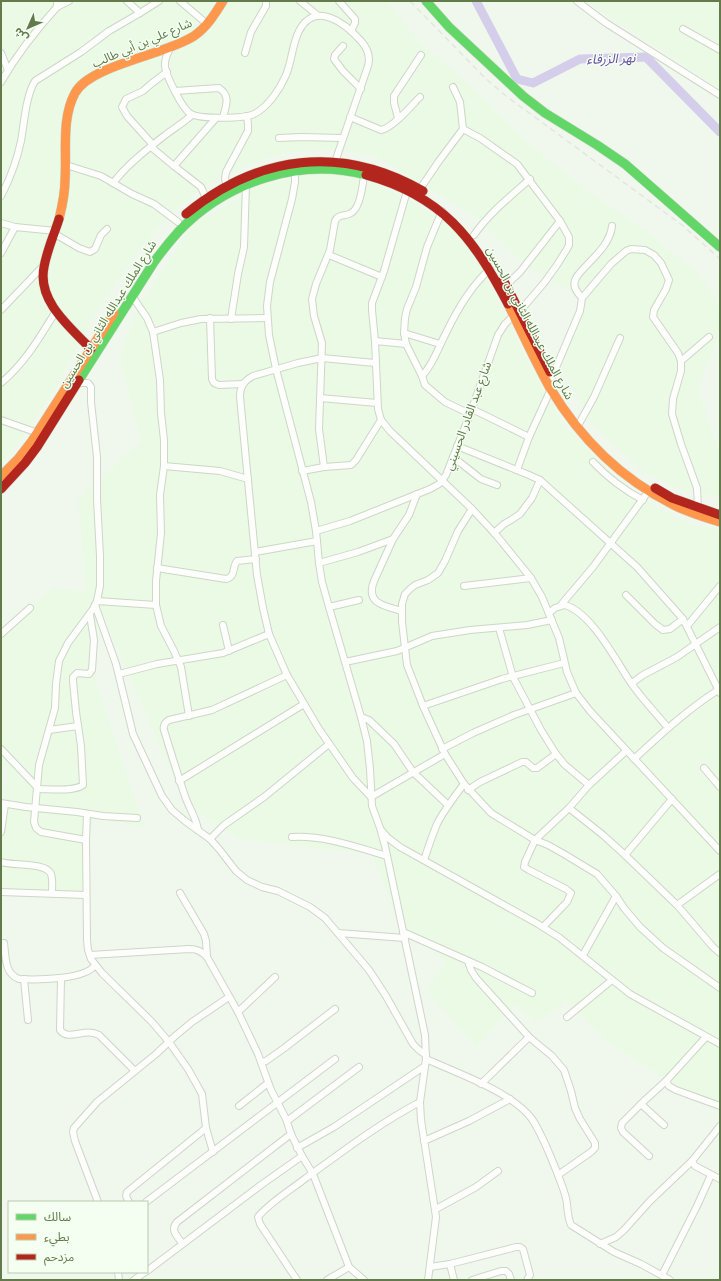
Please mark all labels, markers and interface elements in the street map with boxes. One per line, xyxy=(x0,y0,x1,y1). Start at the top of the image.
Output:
north arrow xyxy=(8,8,48,48)
street label: شارع علي بن أبي طالب xyxy=(89,15,195,73)
text: ش xyxy=(11,25,31,45)
water label: نهر الزرقاء xyxy=(586,49,637,68)
street label: شارع الملك عبدالله الثاني بن الحسين xyxy=(56,237,162,392)
street label: شارع الملك عبدالله الثاني بن الحسين xyxy=(481,244,577,403)
street label: شارع عبد القادر الحسيني xyxy=(441,359,497,473)
legend xyxy=(8,1201,148,1273)
text: سالك xyxy=(44,1209,71,1224)
text: بطيء xyxy=(44,1229,70,1247)
text: مزدحم xyxy=(44,1249,74,1266)

